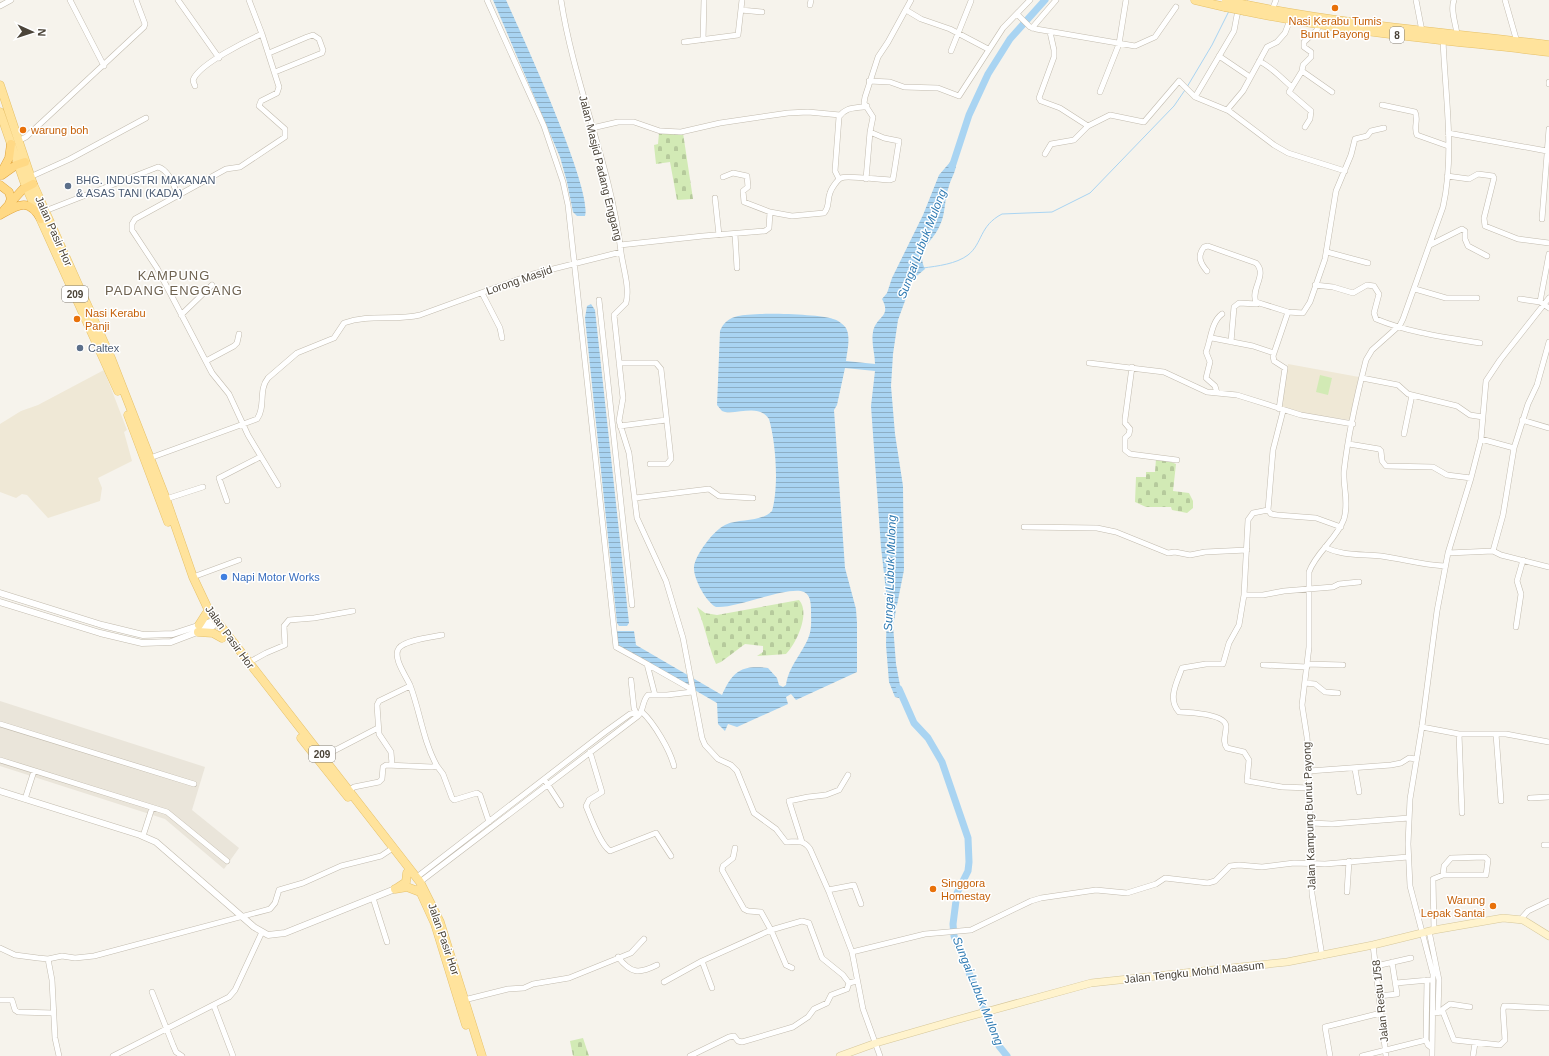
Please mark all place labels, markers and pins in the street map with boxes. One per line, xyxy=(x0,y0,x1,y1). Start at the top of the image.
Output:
marker: Nasi Kerabu Tumis Bunut Payong xyxy=(1330,3,1340,13)
place label: Nasi Kerabu Tumis Bunut Payong xyxy=(1289,15,1382,40)
place label: warung boh xyxy=(30,124,89,136)
marker: warung boh xyxy=(18,125,28,135)
place label: BHG. INDUSTRI MAKANAN & ASAS TANI (KADA) xyxy=(76,174,215,199)
marker: BHG. INDUSTRI MAKANAN & ASAS TANI (KADA) xyxy=(63,181,73,191)
place label: Nasi Kerabu Panji xyxy=(85,307,146,332)
marker: Nasi Kerabu Panji xyxy=(72,314,82,324)
place label: Caltex xyxy=(88,342,120,354)
marker: Caltex xyxy=(75,343,85,353)
place label: Napi Motor Works xyxy=(232,571,320,583)
marker: Napi Motor Works xyxy=(219,572,229,582)
place label: Singgora Homestay xyxy=(941,877,991,902)
marker: Singgora Homestay xyxy=(928,884,938,894)
place label: Warung Lepak Santai xyxy=(1421,894,1485,919)
marker: Warung Lepak Santai xyxy=(1488,901,1498,911)

